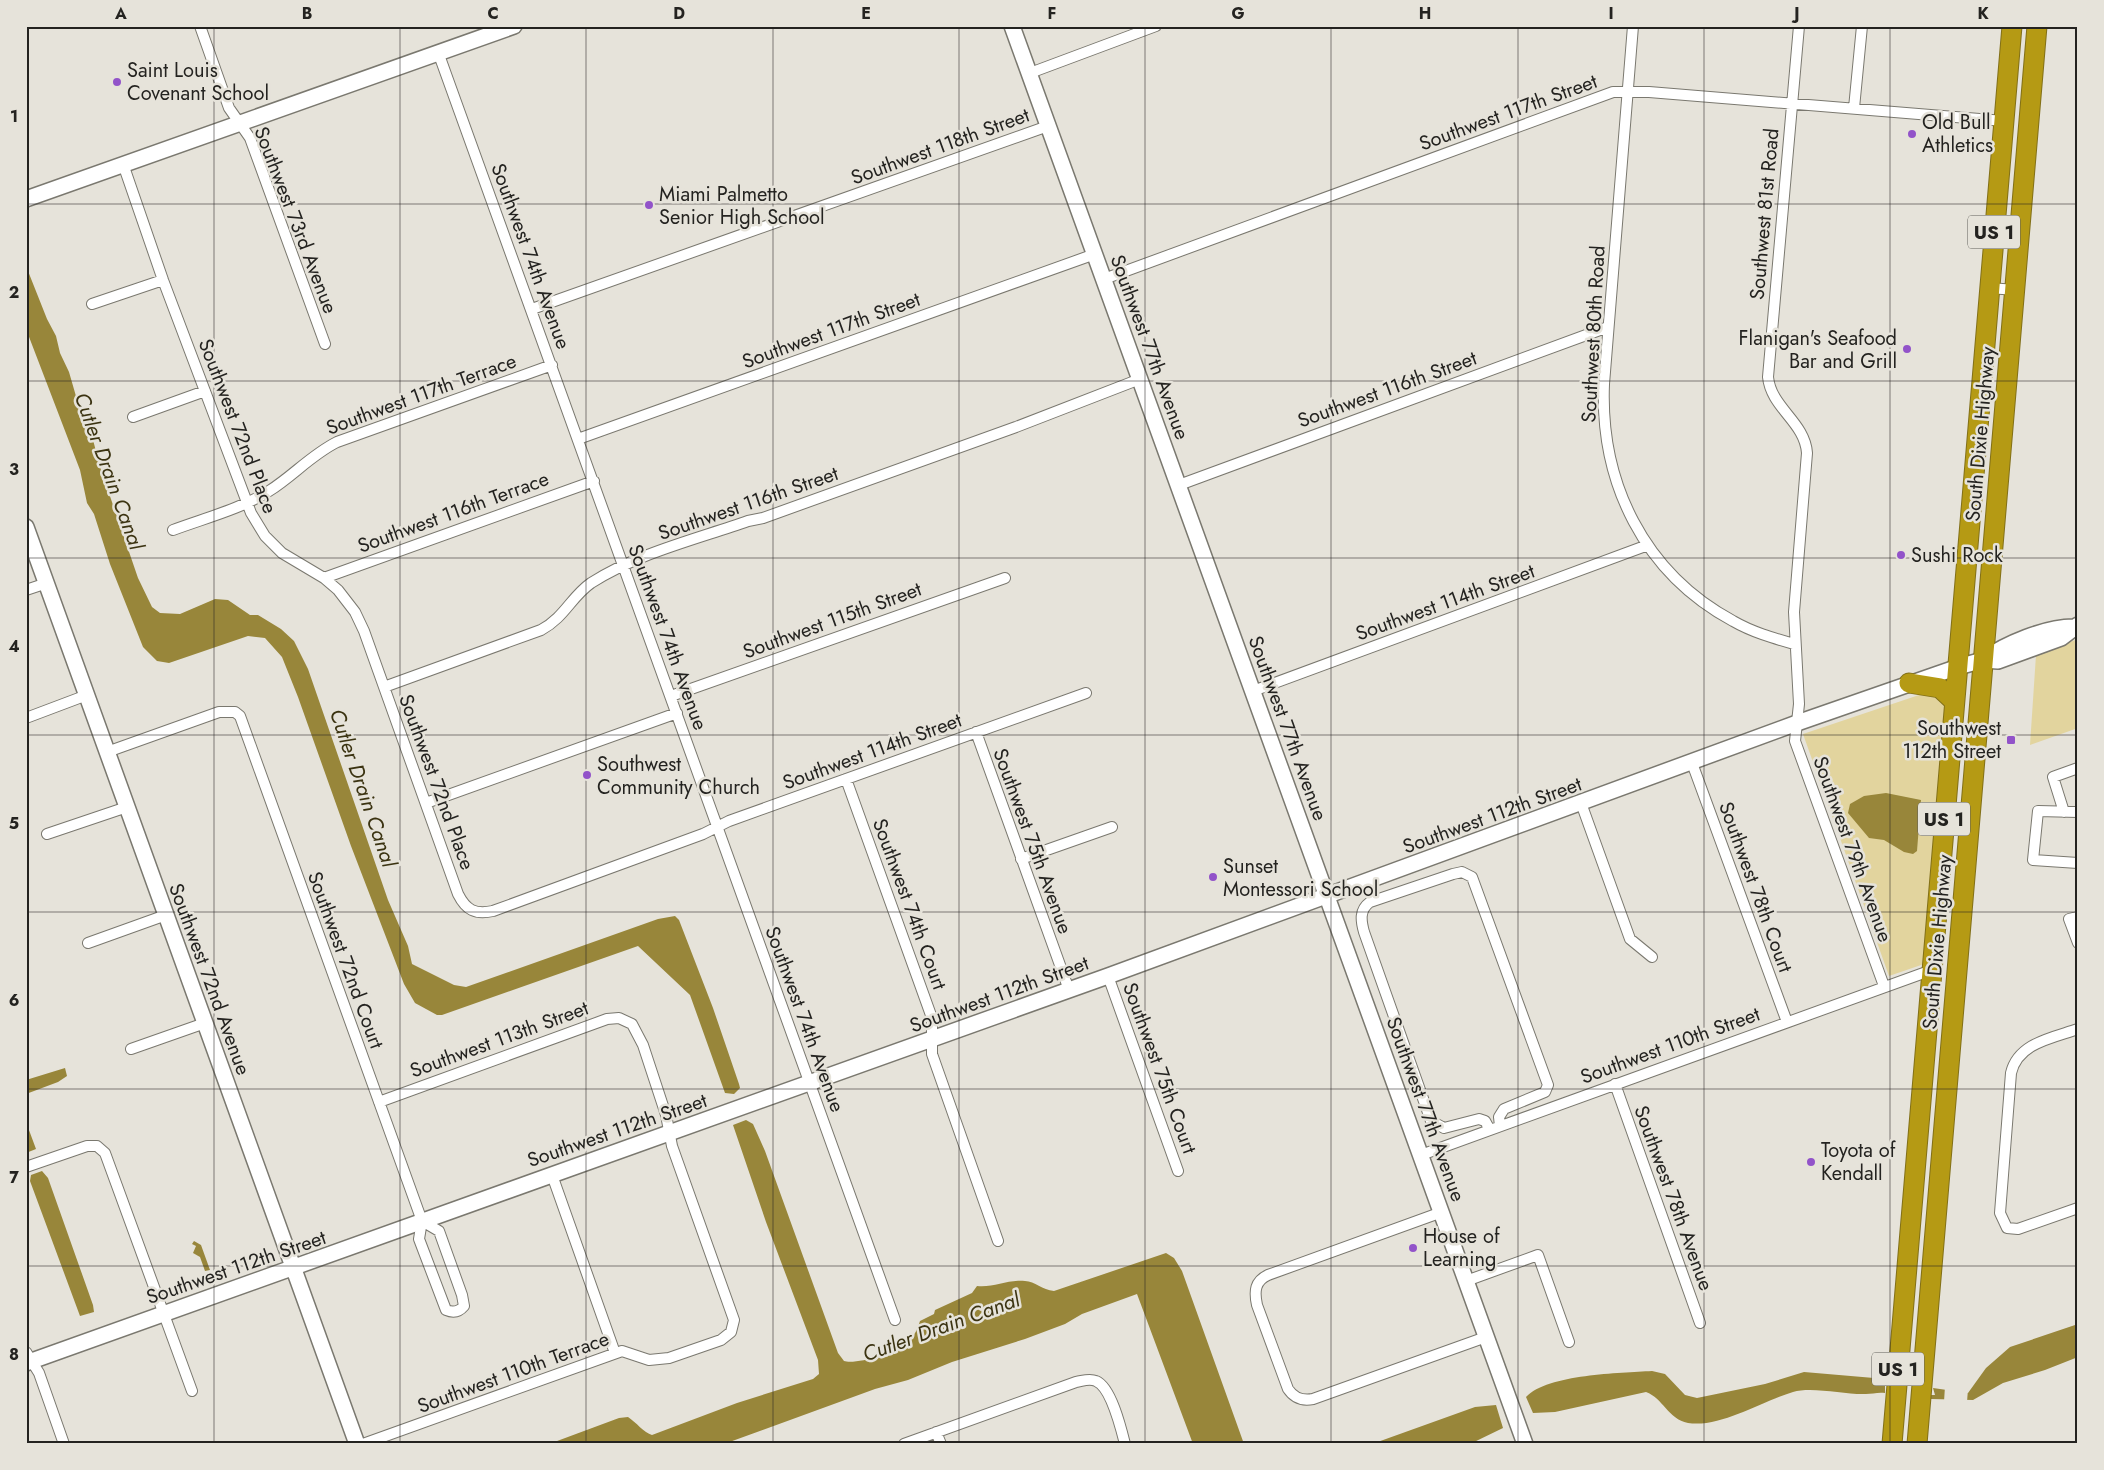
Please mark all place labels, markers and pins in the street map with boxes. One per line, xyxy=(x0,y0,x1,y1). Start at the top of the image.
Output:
place label: Saint Louis Covenant School xyxy=(127,56,269,108)
marker: Saint Louis Covenant School xyxy=(111,76,123,88)
place label: Old Bull Athletics xyxy=(1922,108,1993,160)
marker: Old Bull Athletics xyxy=(1906,128,1918,140)
place label: Miami Palmetto Senior High School xyxy=(659,180,825,232)
marker: Miami Palmetto Senior High School xyxy=(643,199,655,211)
place label: Flanigan's Seafood Bar and Grill xyxy=(1739,324,1897,376)
marker: Flanigan's Seafood Bar and Grill xyxy=(1901,343,1913,355)
place label: Sushi Rock xyxy=(1911,541,2003,570)
marker: Sushi Rock xyxy=(1895,549,1907,561)
place label: Southwest 112th Street xyxy=(1903,714,2001,766)
marker: Southwest 112th Street xyxy=(2005,734,2017,746)
place label: Southwest Community Church xyxy=(597,750,760,802)
marker: Southwest Community Church xyxy=(581,769,593,781)
place label: Sunset Montessori School xyxy=(1223,852,1378,904)
marker: Sunset Montessori School xyxy=(1207,871,1219,883)
place label: Toyota of Kendall xyxy=(1821,1136,1897,1188)
marker: Toyota of Kendall xyxy=(1805,1156,1817,1168)
place label: House of Learning xyxy=(1423,1222,1501,1274)
marker: House of Learning xyxy=(1407,1242,1419,1254)

